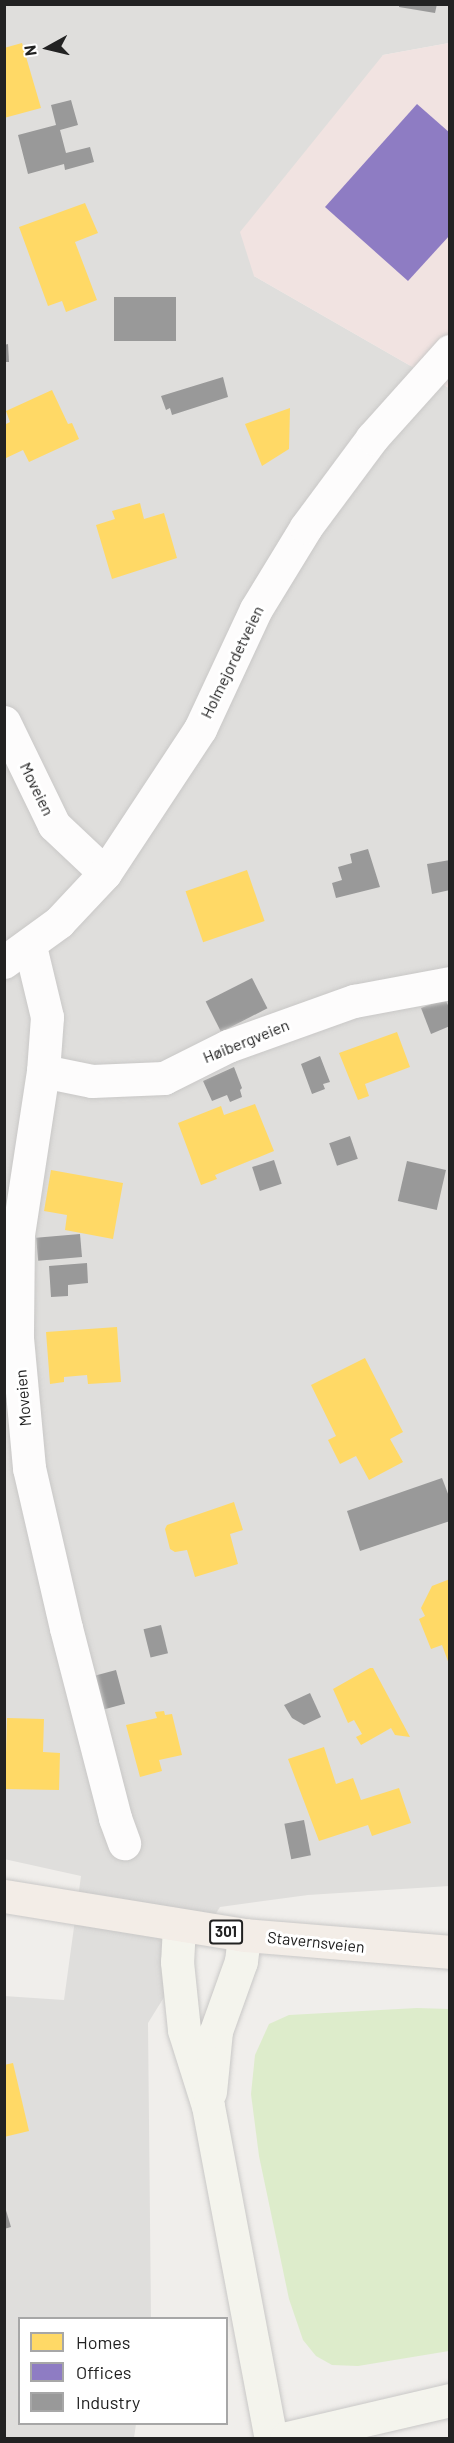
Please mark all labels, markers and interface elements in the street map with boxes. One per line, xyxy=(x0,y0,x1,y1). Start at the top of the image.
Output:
north arrow xyxy=(18,18,78,78)
text: N xyxy=(20,44,40,57)
street label: Holmejordetveien xyxy=(196,603,268,721)
street label: Moveien xyxy=(16,759,58,819)
street label: Høibergveien xyxy=(200,1015,292,1067)
street label: Moveien xyxy=(11,1369,35,1427)
road number: 301 xyxy=(208,1920,244,1944)
street label: Stavernsveien xyxy=(266,1927,366,1957)
legend xyxy=(18,2317,228,2425)
text: Homes xyxy=(76,2331,130,2353)
text: Offices xyxy=(76,2361,132,2383)
text: Industry xyxy=(76,2391,140,2413)

